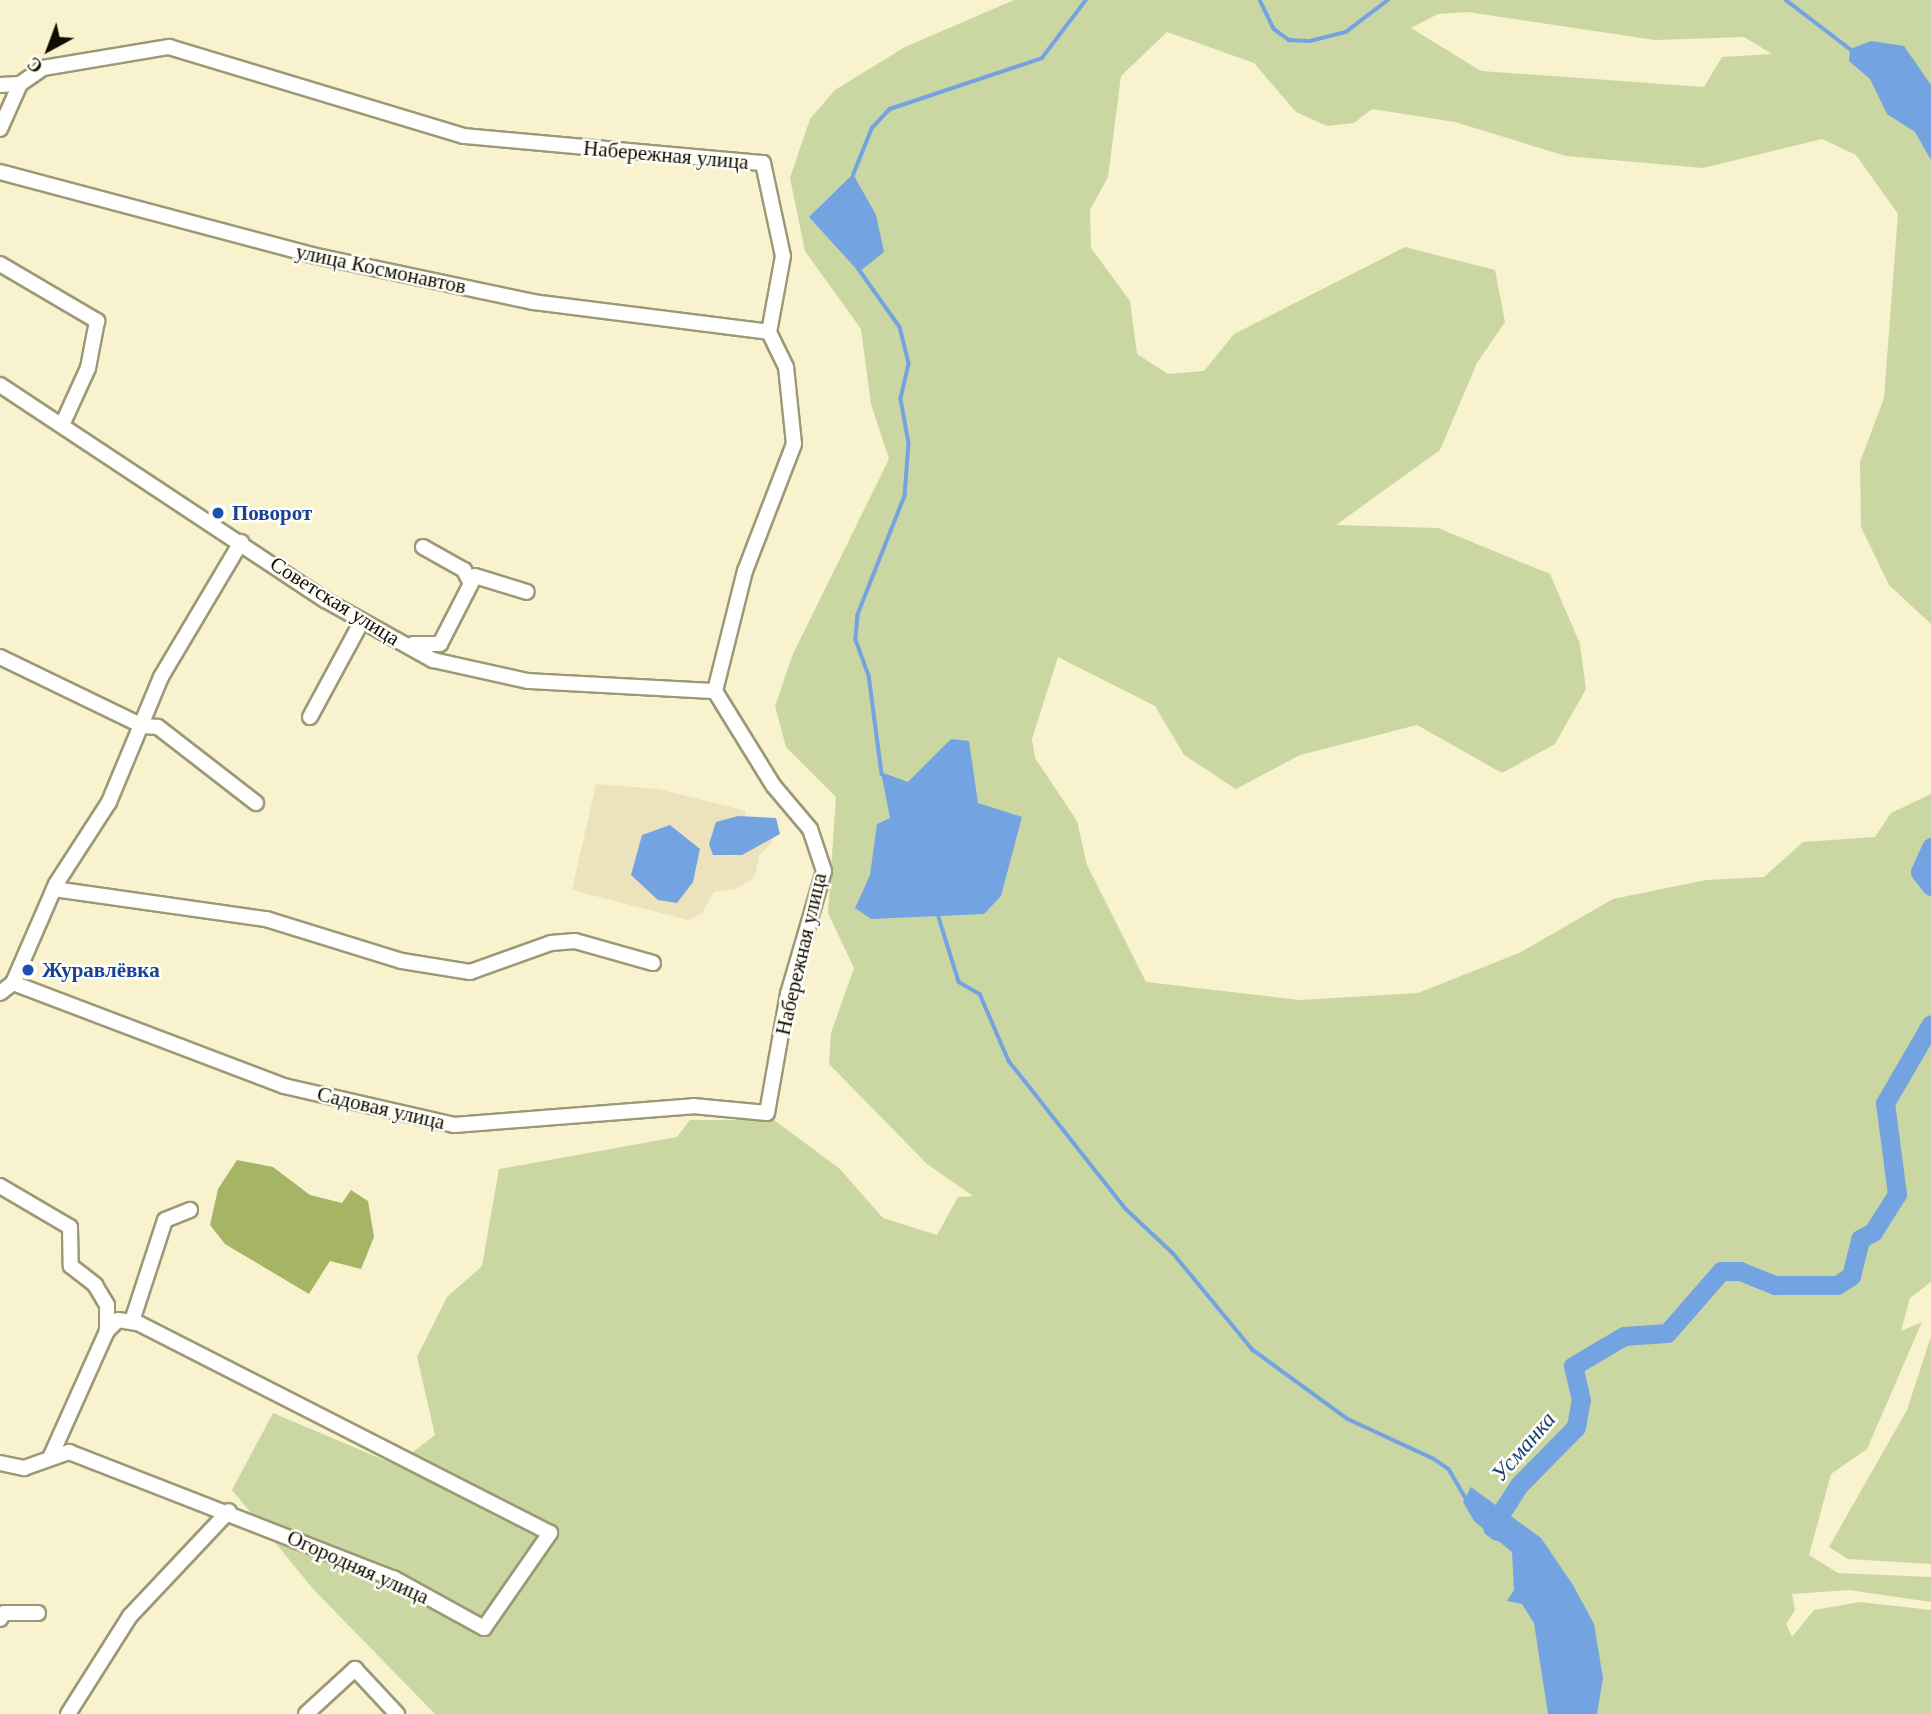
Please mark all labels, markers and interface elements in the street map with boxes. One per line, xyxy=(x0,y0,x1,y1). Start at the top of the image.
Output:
north arrow xyxy=(14,14,84,84)
text: С xyxy=(23,53,47,78)
street label: Набережная улица xyxy=(582,135,750,175)
street label: улица Космонавтов xyxy=(294,239,468,299)
place label: Поворот xyxy=(232,500,312,526)
marker: Поворот xyxy=(210,505,226,521)
street label: Советская улица xyxy=(265,551,405,651)
street label: Набережная улица xyxy=(770,870,832,1038)
place label: Журавлёвка xyxy=(42,957,160,983)
marker: Журавлёвка xyxy=(20,962,36,978)
street label: Садовая улица xyxy=(315,1081,447,1135)
water label: Усманка xyxy=(1486,1406,1562,1488)
street label: Огородняя улица xyxy=(283,1524,433,1610)

